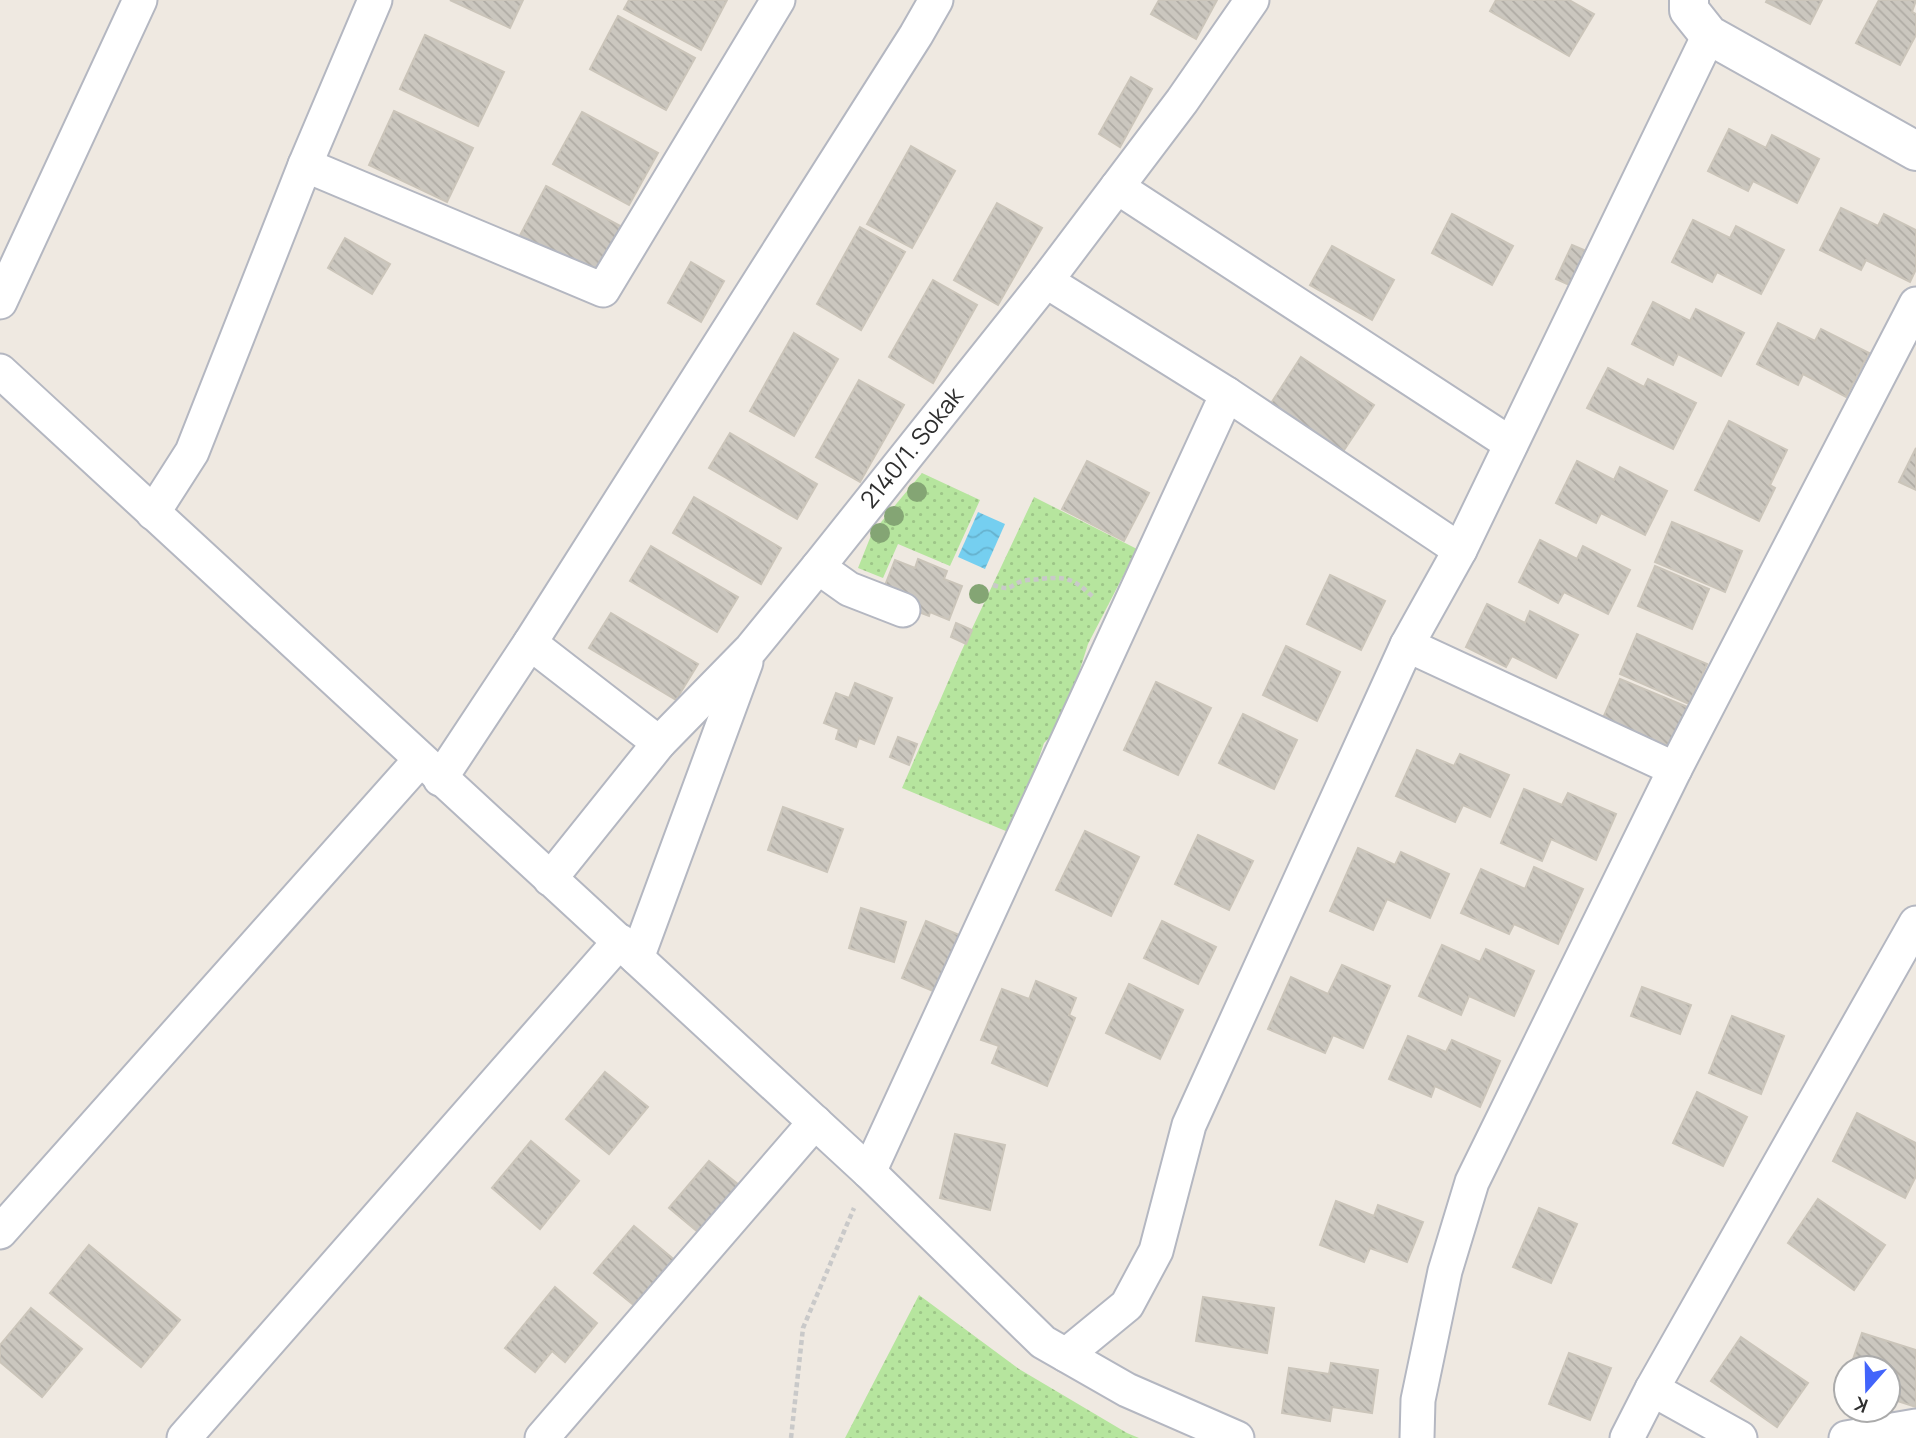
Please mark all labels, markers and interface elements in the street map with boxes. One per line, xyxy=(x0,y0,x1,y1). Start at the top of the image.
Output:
street label: 2140/1. Sokak xyxy=(852,379,970,514)
north arrow xyxy=(1832,1354,1902,1424)
text: K xyxy=(1850,1390,1871,1419)

